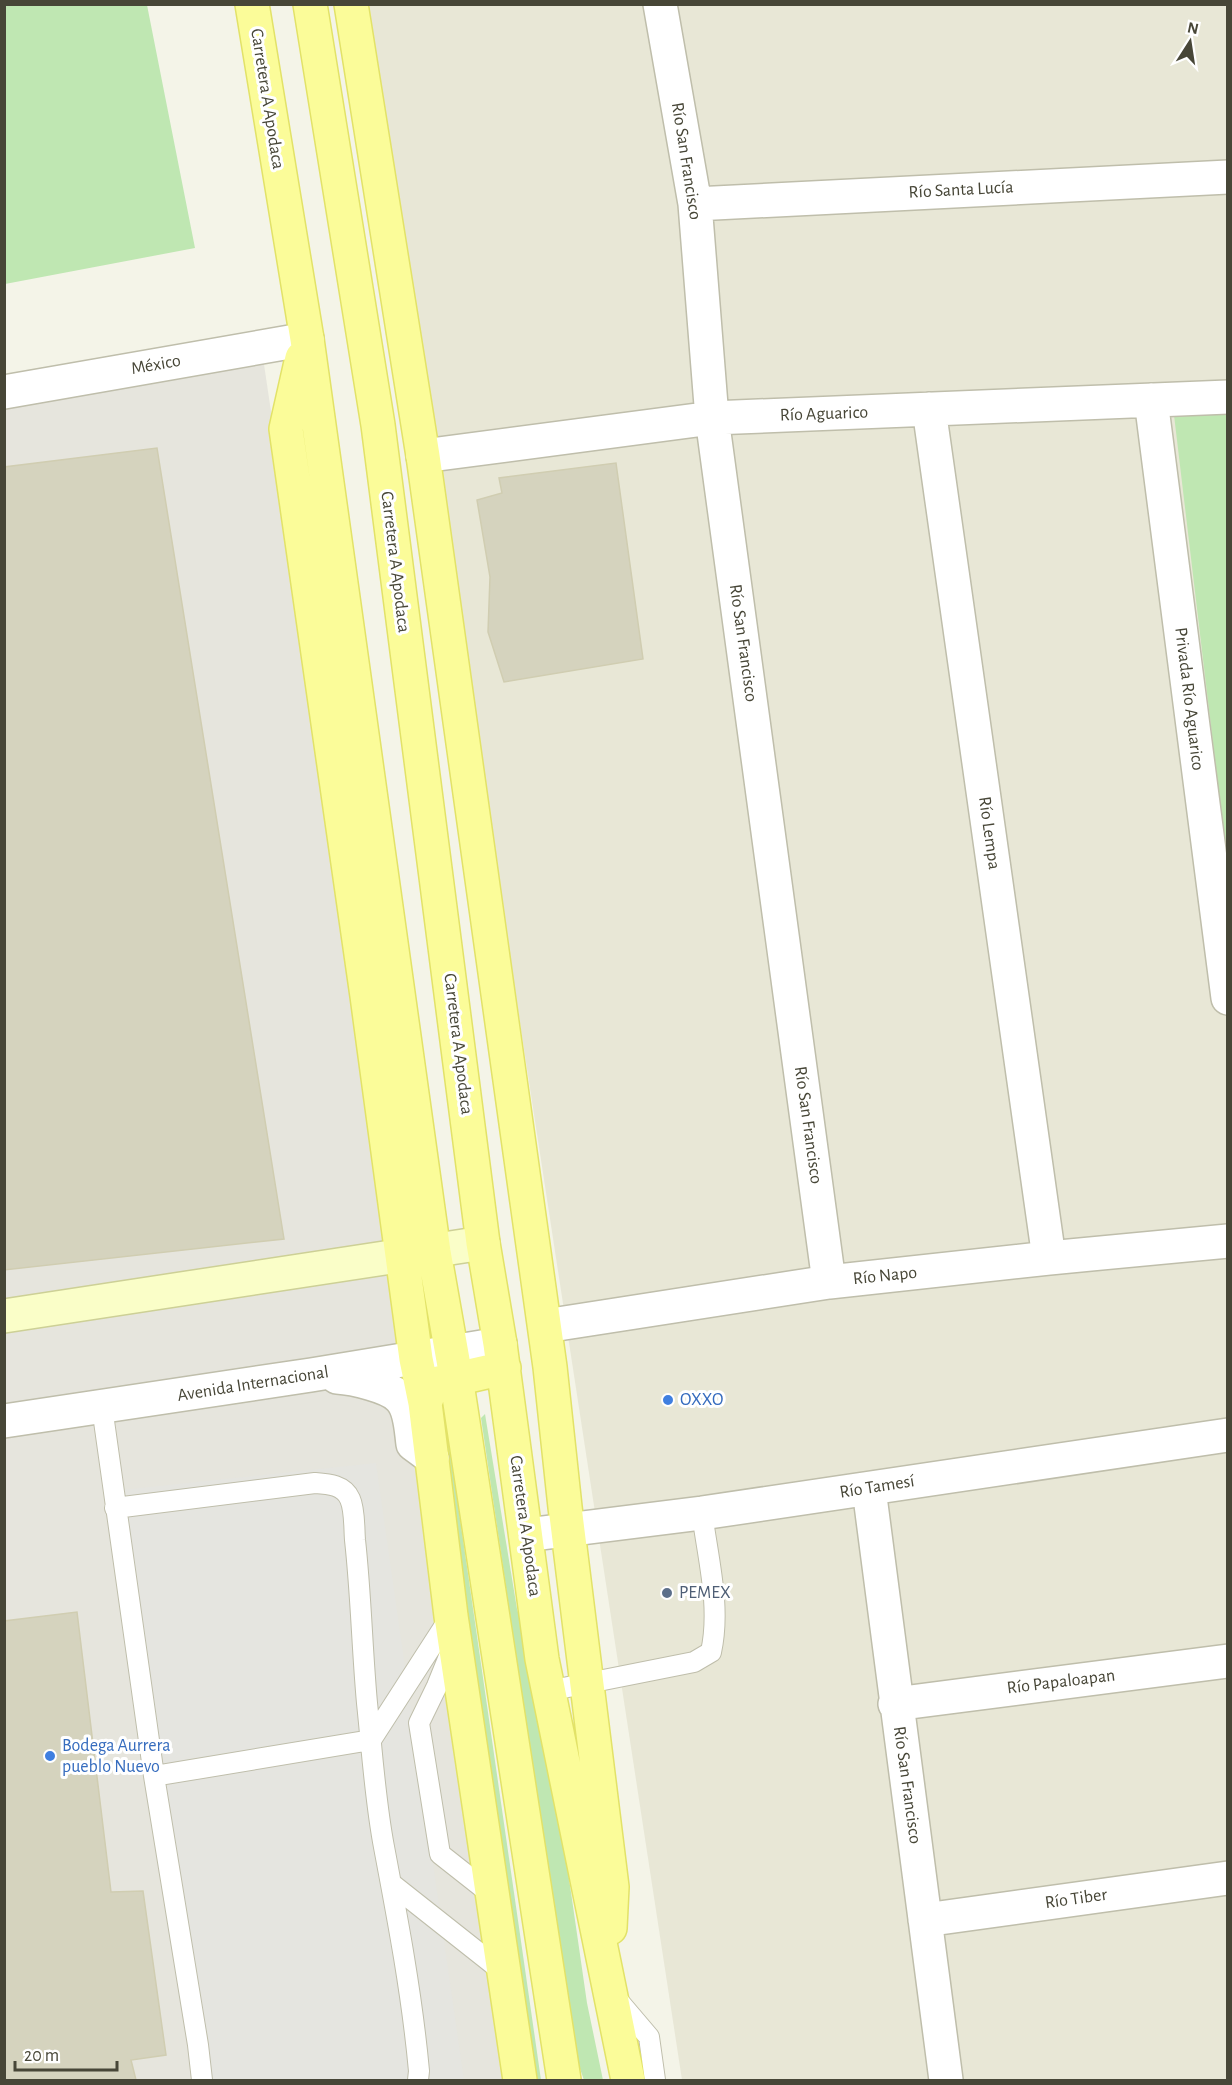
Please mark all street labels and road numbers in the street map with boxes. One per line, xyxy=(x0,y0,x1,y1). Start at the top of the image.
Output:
street label: Carretera A Apodaca xyxy=(247,27,287,171)
street label: Río San Francisco xyxy=(668,101,704,221)
street label: Río Santa Lucía xyxy=(908,178,1014,202)
street label: México xyxy=(130,352,182,378)
street label: Río Aguarico xyxy=(779,403,869,425)
street label: Carretera A Apodaca xyxy=(377,490,413,634)
street label: Río San Francisco xyxy=(726,583,760,703)
street label: Privada Río Aguarico xyxy=(1171,626,1207,772)
street label: Río Lempa xyxy=(975,795,1003,871)
street label: Carretera A Apodaca xyxy=(440,972,476,1116)
street label: Río San Francisco xyxy=(791,1065,825,1185)
street label: Río Napo xyxy=(852,1264,918,1288)
street label: Avenida Internacional xyxy=(176,1363,330,1405)
street label: Carretera A Apodaca xyxy=(506,1454,544,1598)
street label: Río Tamesí xyxy=(838,1472,916,1502)
street label: Río Papaloapan xyxy=(1006,1666,1116,1698)
street label: Río San Francisco xyxy=(890,1725,924,1845)
street label: Río Tiber xyxy=(1044,1886,1108,1912)

